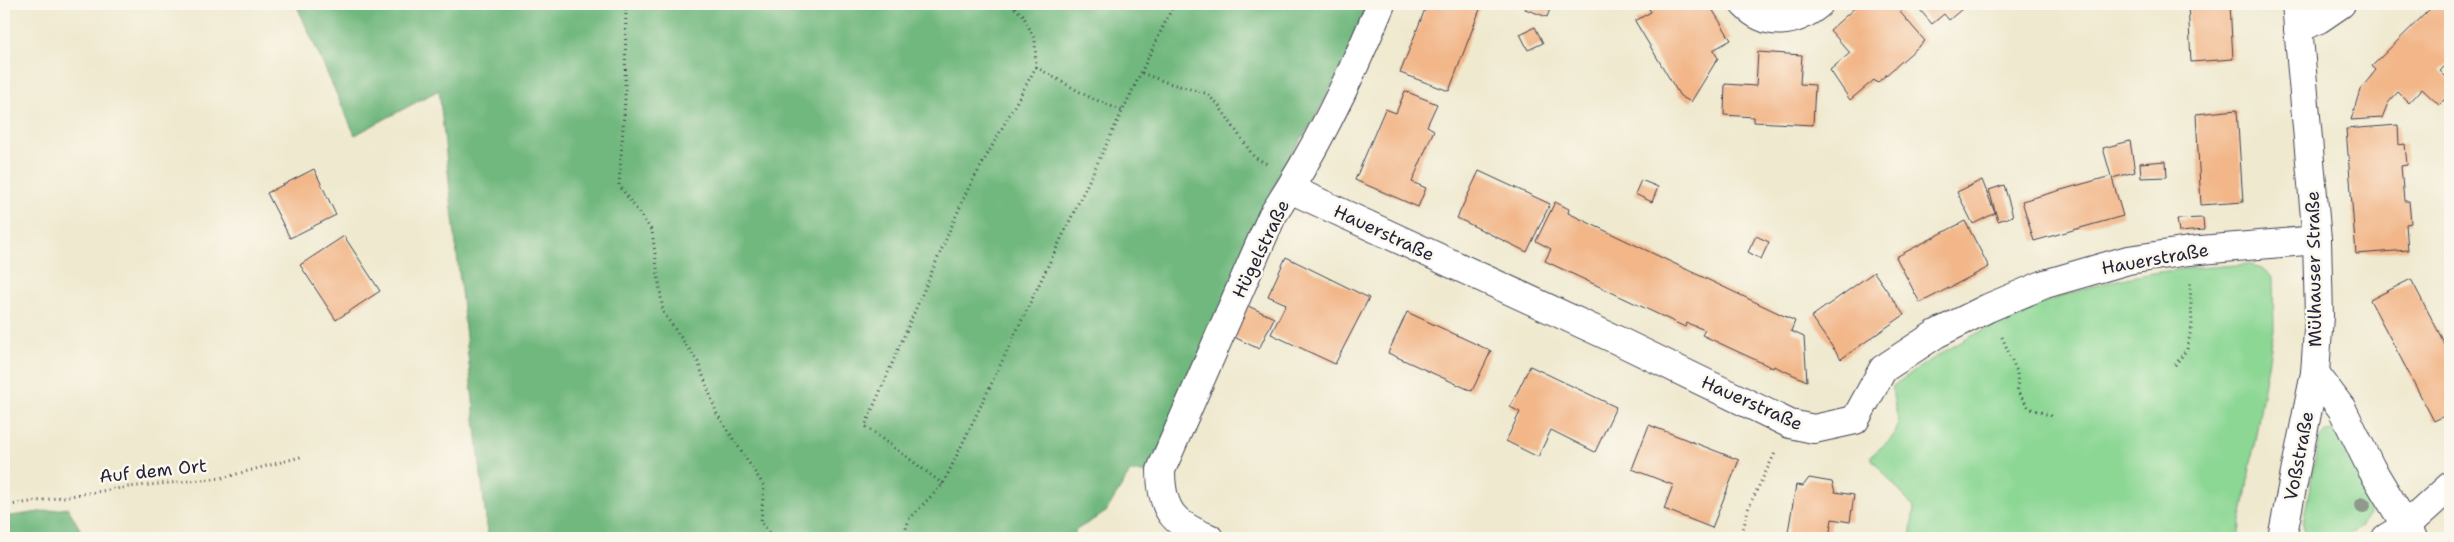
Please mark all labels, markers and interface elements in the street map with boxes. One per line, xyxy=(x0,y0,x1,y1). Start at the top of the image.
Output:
street label: Mülhauser Straße xyxy=(2301,191,2327,347)
street label: Hügelstraße xyxy=(1227,196,1295,302)
street label: Hauerstraße xyxy=(1330,199,1438,267)
street label: Hauerstraße xyxy=(2100,238,2210,280)
street label: Hauerstraße xyxy=(1698,370,1806,436)
street label: Voßstraße xyxy=(2279,409,2319,503)
street label: Auf dem Ort xyxy=(98,453,208,489)

